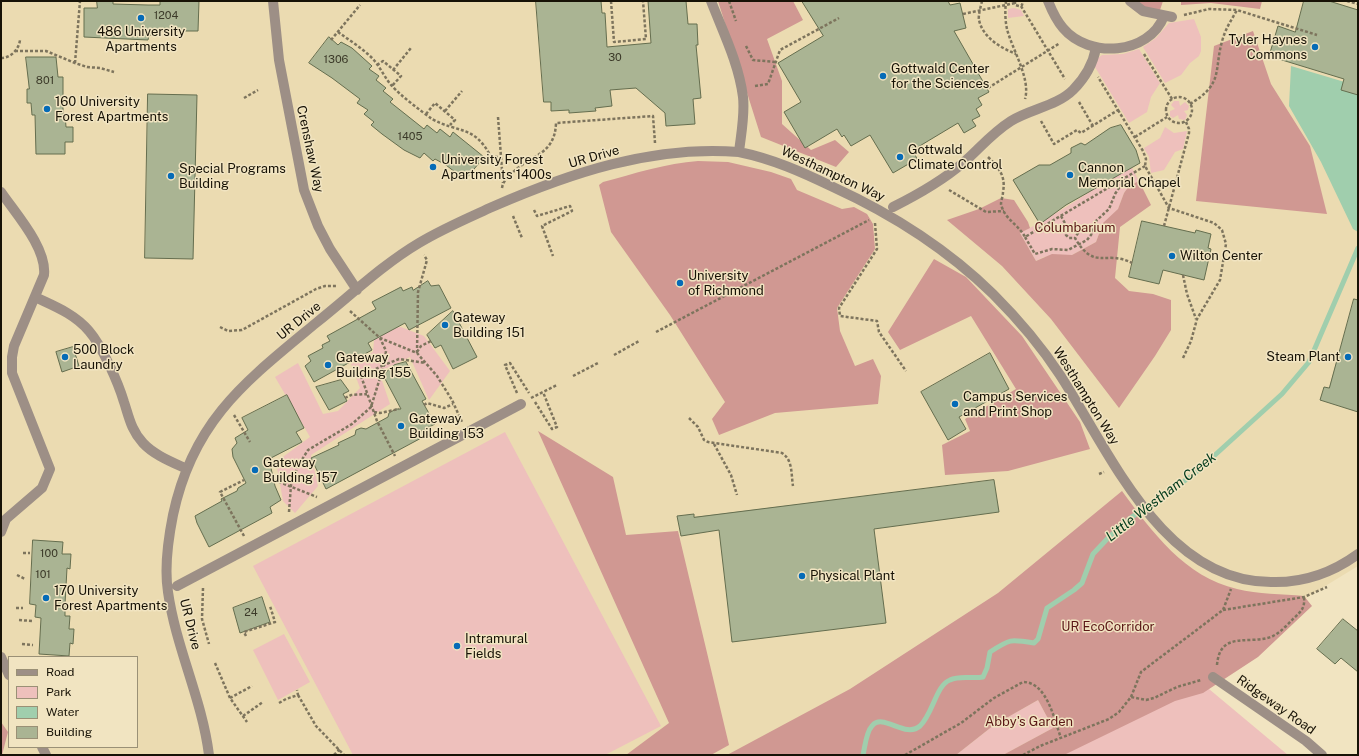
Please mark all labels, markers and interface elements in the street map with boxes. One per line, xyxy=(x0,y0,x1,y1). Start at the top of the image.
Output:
house number: 1204 xyxy=(154,9,178,23)
marker: 486 University Apartments xyxy=(136,13,146,23)
place label: 486 University Apartments xyxy=(97,24,185,55)
place label: Tyler Haynes Commons xyxy=(1228,32,1307,63)
marker: Tyler Haynes Commons xyxy=(1310,42,1320,52)
house number: 30 xyxy=(608,51,622,65)
house number: 1306 xyxy=(324,53,348,67)
place label: Gottwald Center for the Sciences xyxy=(891,61,990,92)
marker: Gottwald Center for the Sciences xyxy=(878,71,888,81)
house number: 801 xyxy=(36,74,54,88)
place label: 160 University Forest Apartments xyxy=(55,94,168,125)
marker: 160 University Forest Apartments xyxy=(42,104,52,114)
street label: Crenshaw Way xyxy=(293,104,327,194)
house number: 1405 xyxy=(397,130,423,144)
street label: UR Drive xyxy=(567,142,621,172)
place label: Gottwald Climate Control xyxy=(908,142,1002,173)
street label: Westhampton Way xyxy=(779,143,887,205)
place label: University Forest Apartments 1400s xyxy=(441,152,551,183)
marker: Gottwald Climate Control xyxy=(895,152,905,162)
place label: Cannon Memorial Chapel xyxy=(1078,160,1181,191)
place label: Special Programs Building xyxy=(179,161,286,192)
marker: University Forest Apartments 1400s xyxy=(428,162,438,172)
marker: Cannon Memorial Chapel xyxy=(1065,170,1075,180)
marker: Special Programs Building xyxy=(166,171,176,181)
park label: Columbarium xyxy=(1035,220,1115,236)
place label: Wilton Center xyxy=(1180,248,1263,264)
marker: Wilton Center xyxy=(1167,251,1177,261)
place label: University of Richmond xyxy=(688,268,764,299)
marker: University of Richmond xyxy=(675,278,685,288)
street label: UR Drive xyxy=(274,299,324,343)
place label: Gateway Building 151 xyxy=(453,310,525,341)
marker: Gateway Building 151 xyxy=(440,320,450,330)
place label: 500 Block Laundry xyxy=(73,342,134,373)
street label: Westhampton Way xyxy=(1050,344,1122,448)
place label: Steam Plant xyxy=(1266,349,1340,365)
place label: Gateway Building 155 xyxy=(336,350,411,381)
marker: 500 Block Laundry xyxy=(60,352,70,362)
marker: Steam Plant xyxy=(1343,352,1353,362)
marker: Gateway Building 155 xyxy=(323,360,333,370)
place label: Campus Services and Print Shop xyxy=(963,389,1067,420)
marker: Campus Services and Print Shop xyxy=(950,399,960,409)
place label: Gateway Building 153 xyxy=(409,411,484,442)
marker: Gateway Building 153 xyxy=(396,421,406,431)
water label: Little Westham Creek xyxy=(1103,449,1219,545)
place label: Gateway Building 157 xyxy=(263,455,338,486)
marker: Gateway Building 157 xyxy=(250,465,260,475)
house number: 100 xyxy=(40,547,58,561)
house number: 101 xyxy=(35,568,51,582)
place label: Physical Plant xyxy=(810,568,895,584)
marker: Physical Plant xyxy=(797,571,807,581)
place label: 170 University Forest Apartments xyxy=(54,583,167,614)
marker: 170 University Forest Apartments xyxy=(41,593,51,603)
street label: UR Drive xyxy=(176,597,204,651)
house number: 24 xyxy=(244,606,258,620)
park label: UR EcoCorridor xyxy=(1061,619,1155,635)
place label: Intramural Fields xyxy=(465,631,528,662)
marker: Intramural Fields xyxy=(452,641,462,651)
legend xyxy=(8,656,138,748)
text: Road xyxy=(46,665,74,679)
street label: Ridgeway Road xyxy=(1234,672,1318,738)
text: Park xyxy=(46,685,72,699)
text: Water xyxy=(46,705,79,719)
park label: Abby's Garden xyxy=(985,714,1073,730)
text: Building xyxy=(46,725,92,739)

